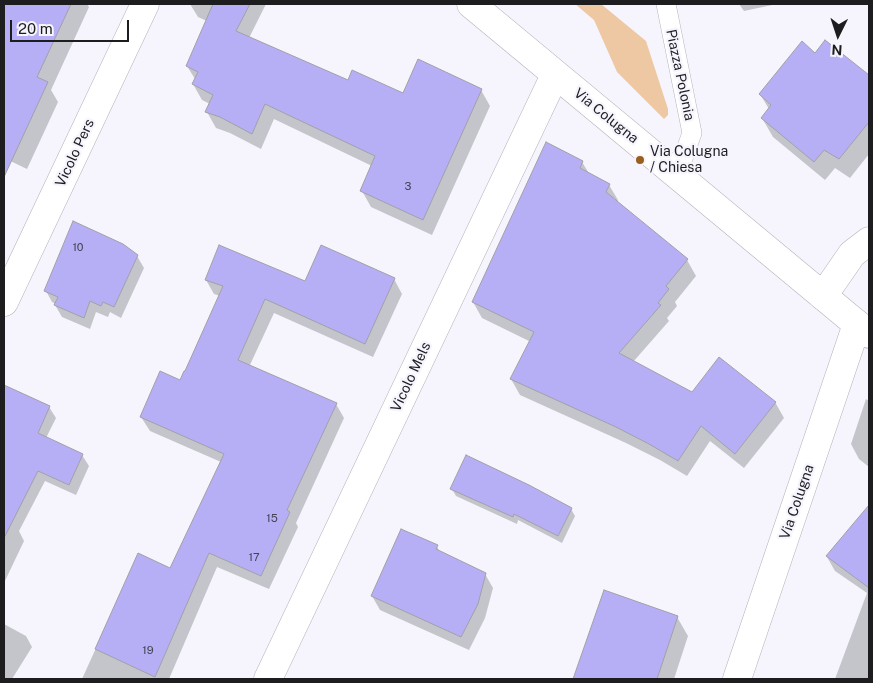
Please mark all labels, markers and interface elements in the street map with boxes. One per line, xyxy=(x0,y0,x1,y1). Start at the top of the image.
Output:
scale bar xyxy=(12,10,131,42)
north arrow xyxy=(813,10,863,60)
text: 20 m xyxy=(18,20,53,37)
street label: Piazza Polonia xyxy=(662,28,698,122)
text: N xyxy=(831,42,843,58)
street label: Via Colugna xyxy=(570,85,642,147)
street label: Vicolo Pers xyxy=(52,116,98,190)
place label: Via Colugna / Chiesa xyxy=(650,144,728,176)
marker: Via Colugna / Chiesa xyxy=(634,154,646,166)
house number: 3 xyxy=(405,180,411,194)
house number: 10 xyxy=(72,241,84,255)
street label: Vicolo Mels xyxy=(388,340,434,414)
street label: Via Colugna xyxy=(776,462,818,542)
house number: 15 xyxy=(266,512,278,526)
house number: 17 xyxy=(248,551,260,565)
house number: 19 xyxy=(142,644,154,658)

